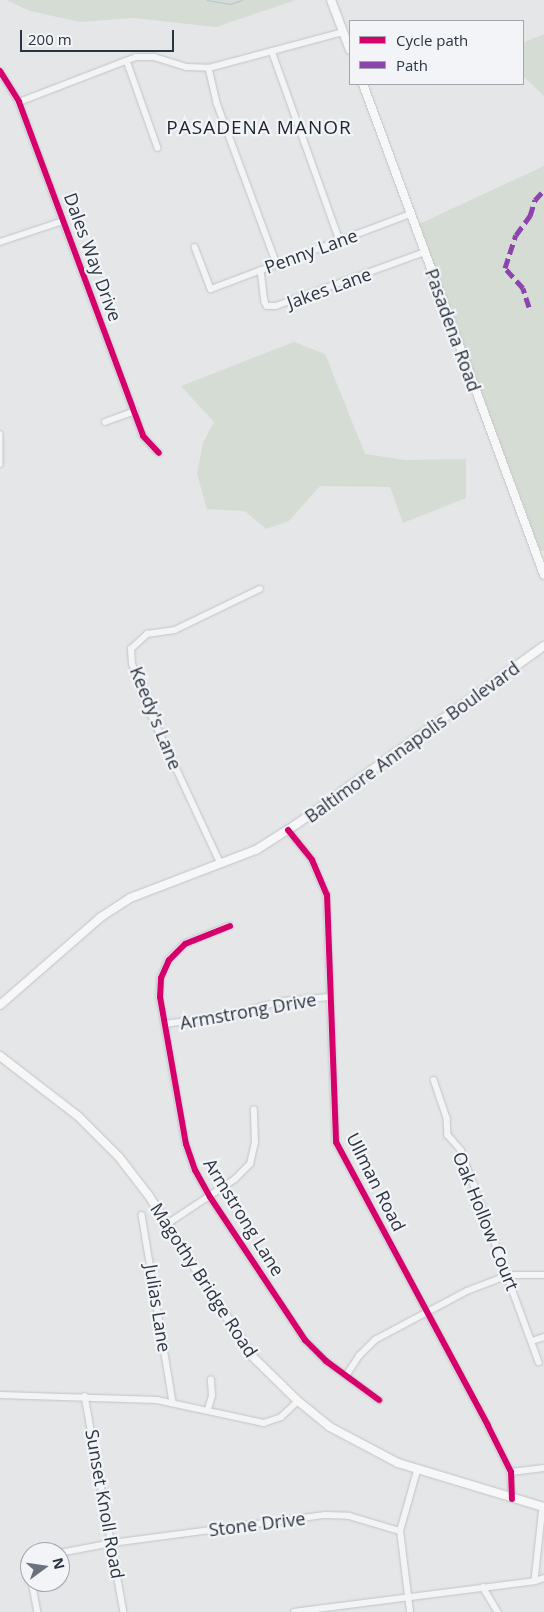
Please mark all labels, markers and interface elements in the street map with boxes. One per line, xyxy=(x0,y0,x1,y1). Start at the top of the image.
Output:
scale bar xyxy=(22,20,176,52)
legend xyxy=(349,20,524,85)
text: 200 m xyxy=(28,29,72,49)
text: Cycle path xyxy=(396,30,468,50)
text: Path xyxy=(396,55,428,75)
district label: PASADENA MANOR xyxy=(165,117,353,139)
street label: Dales Way Drive xyxy=(60,190,126,324)
street label: Penny Lane xyxy=(262,224,360,278)
street label: Jakes Lane xyxy=(284,263,374,313)
street label: Pasadena Road xyxy=(421,266,485,394)
street label: Baltimore Annapolis Boulevard xyxy=(301,657,523,827)
street label: Keedy's Lane xyxy=(126,663,186,773)
street label: Armstrong Drive xyxy=(178,988,318,1034)
street label: Ullman Road xyxy=(342,1129,410,1235)
street label: Oak Hollow Court xyxy=(448,1148,524,1294)
street label: Armstrong Lane xyxy=(199,1154,289,1280)
street label: Magothy Bridge Road xyxy=(146,1199,262,1361)
street label: Julias Lane xyxy=(140,1262,176,1354)
street label: Sunset Knoll Road xyxy=(81,1428,129,1580)
street label: Stone Drive xyxy=(208,1507,306,1541)
north arrow xyxy=(20,1542,70,1592)
text: N xyxy=(48,1556,70,1571)

